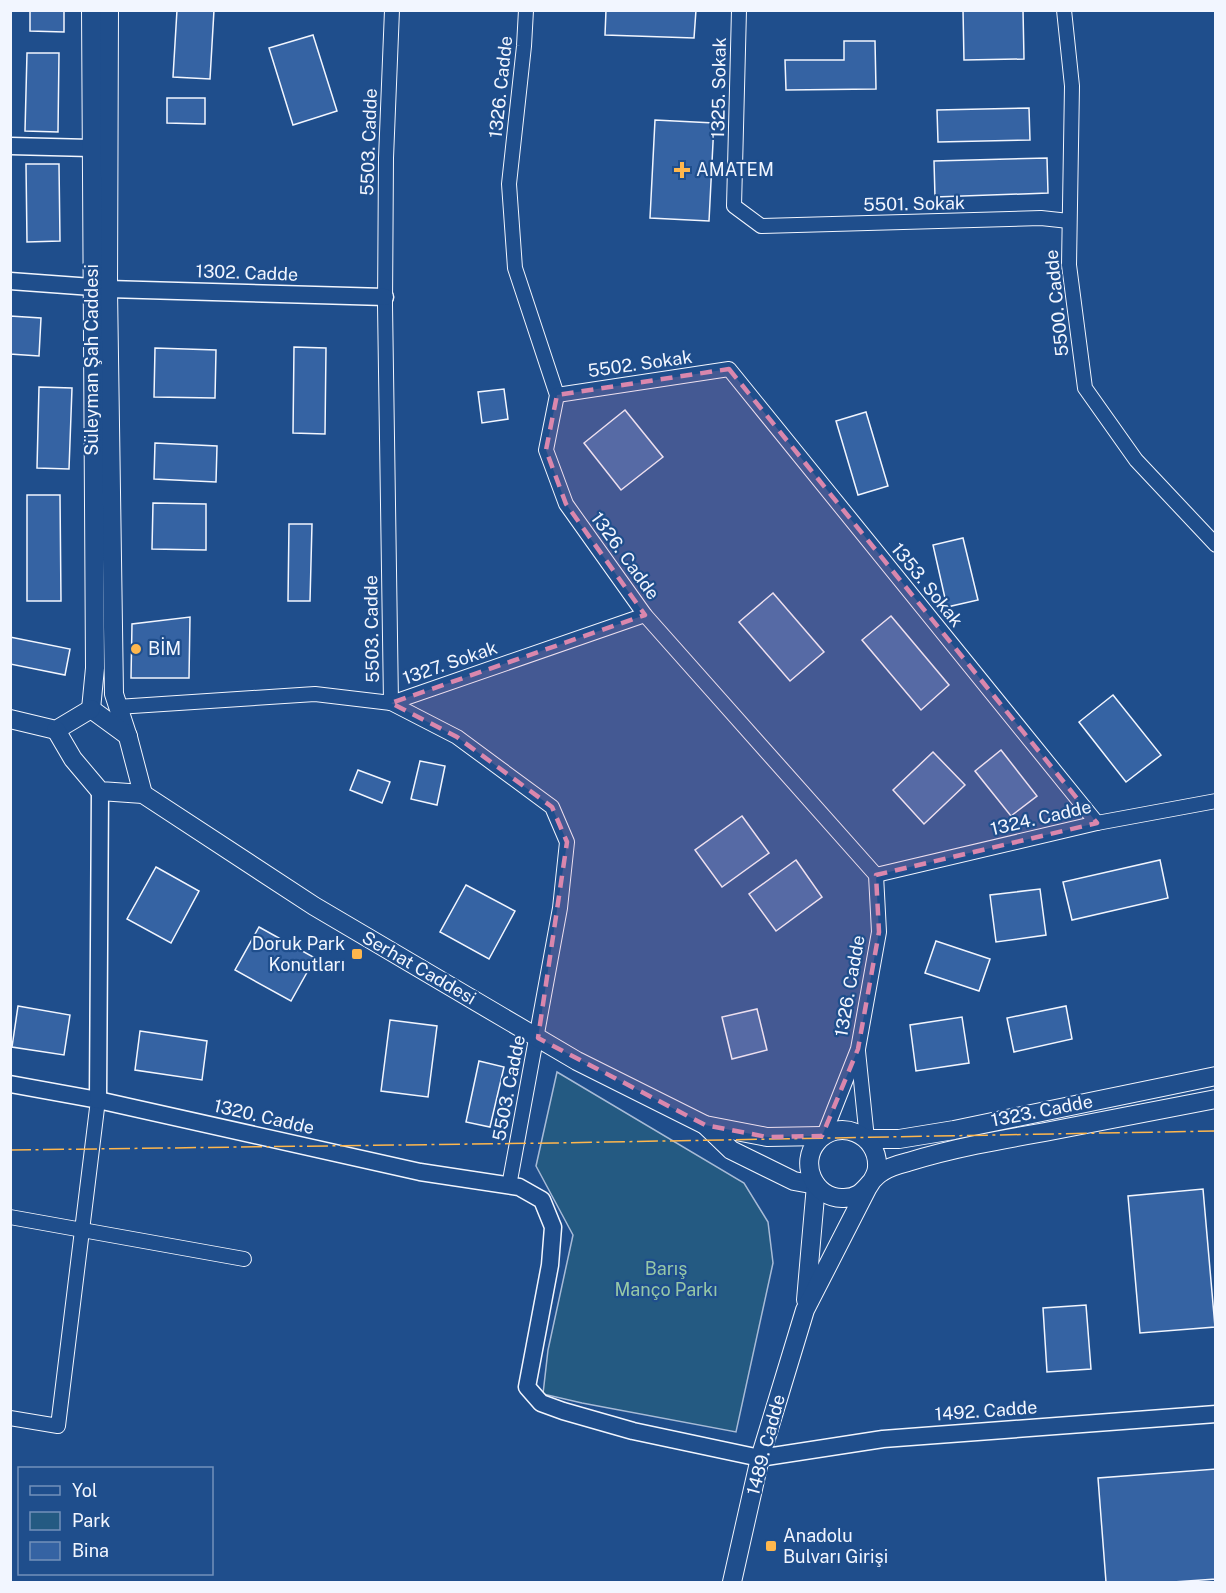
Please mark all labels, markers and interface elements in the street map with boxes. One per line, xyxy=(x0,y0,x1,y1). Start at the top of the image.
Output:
street label: 1326. Cadde xyxy=(485,35,516,139)
street label: 1325. Sokak xyxy=(707,37,730,139)
street label: 5503. Cadde xyxy=(356,88,381,196)
place label: AMATEM xyxy=(696,159,774,180)
marker: AMATEM xyxy=(673,161,691,179)
street label: 5501. Sokak xyxy=(863,192,965,215)
street label: 5500. Cadde xyxy=(1040,249,1073,357)
street label: 1302. Cadde xyxy=(195,260,299,285)
street label: Süleyman Şah Caddesi xyxy=(81,264,102,456)
street label: 5502. Sokak xyxy=(586,346,694,381)
street label: 1326. Cadde xyxy=(587,508,664,603)
street label: 1353. Sokak xyxy=(887,538,968,631)
street label: 5503. Cadde xyxy=(360,575,383,683)
place label: BİM xyxy=(148,637,181,659)
street label: 1327. Sokak xyxy=(400,637,500,688)
marker: BİM xyxy=(129,642,143,656)
street label: 1324. Cadde xyxy=(988,796,1093,839)
street label: Serhat Caddesi xyxy=(359,926,480,1009)
place label: Doruk Park Konutları xyxy=(252,933,345,975)
street label: 1326. Cadde xyxy=(830,933,869,1038)
marker: Doruk Park Konutları xyxy=(350,947,364,961)
street label: 5503. Cadde xyxy=(488,1033,529,1143)
street label: 1323. Cadde xyxy=(989,1090,1094,1131)
street label: 1320. Cadde xyxy=(212,1095,316,1138)
park label: Barış Manço Parkı xyxy=(614,1258,718,1300)
street label: 1489. Cadde xyxy=(742,1392,789,1498)
street label: 1492. Cadde xyxy=(934,1396,1038,1425)
legend xyxy=(18,1467,213,1575)
text: Yol xyxy=(72,1480,97,1501)
text: Park xyxy=(72,1510,110,1531)
place label: Anadolu Bulvarı Girişi xyxy=(783,1525,888,1567)
marker: Anadolu Bulvarı Girişi xyxy=(764,1539,778,1553)
text: Bina xyxy=(72,1540,109,1561)

